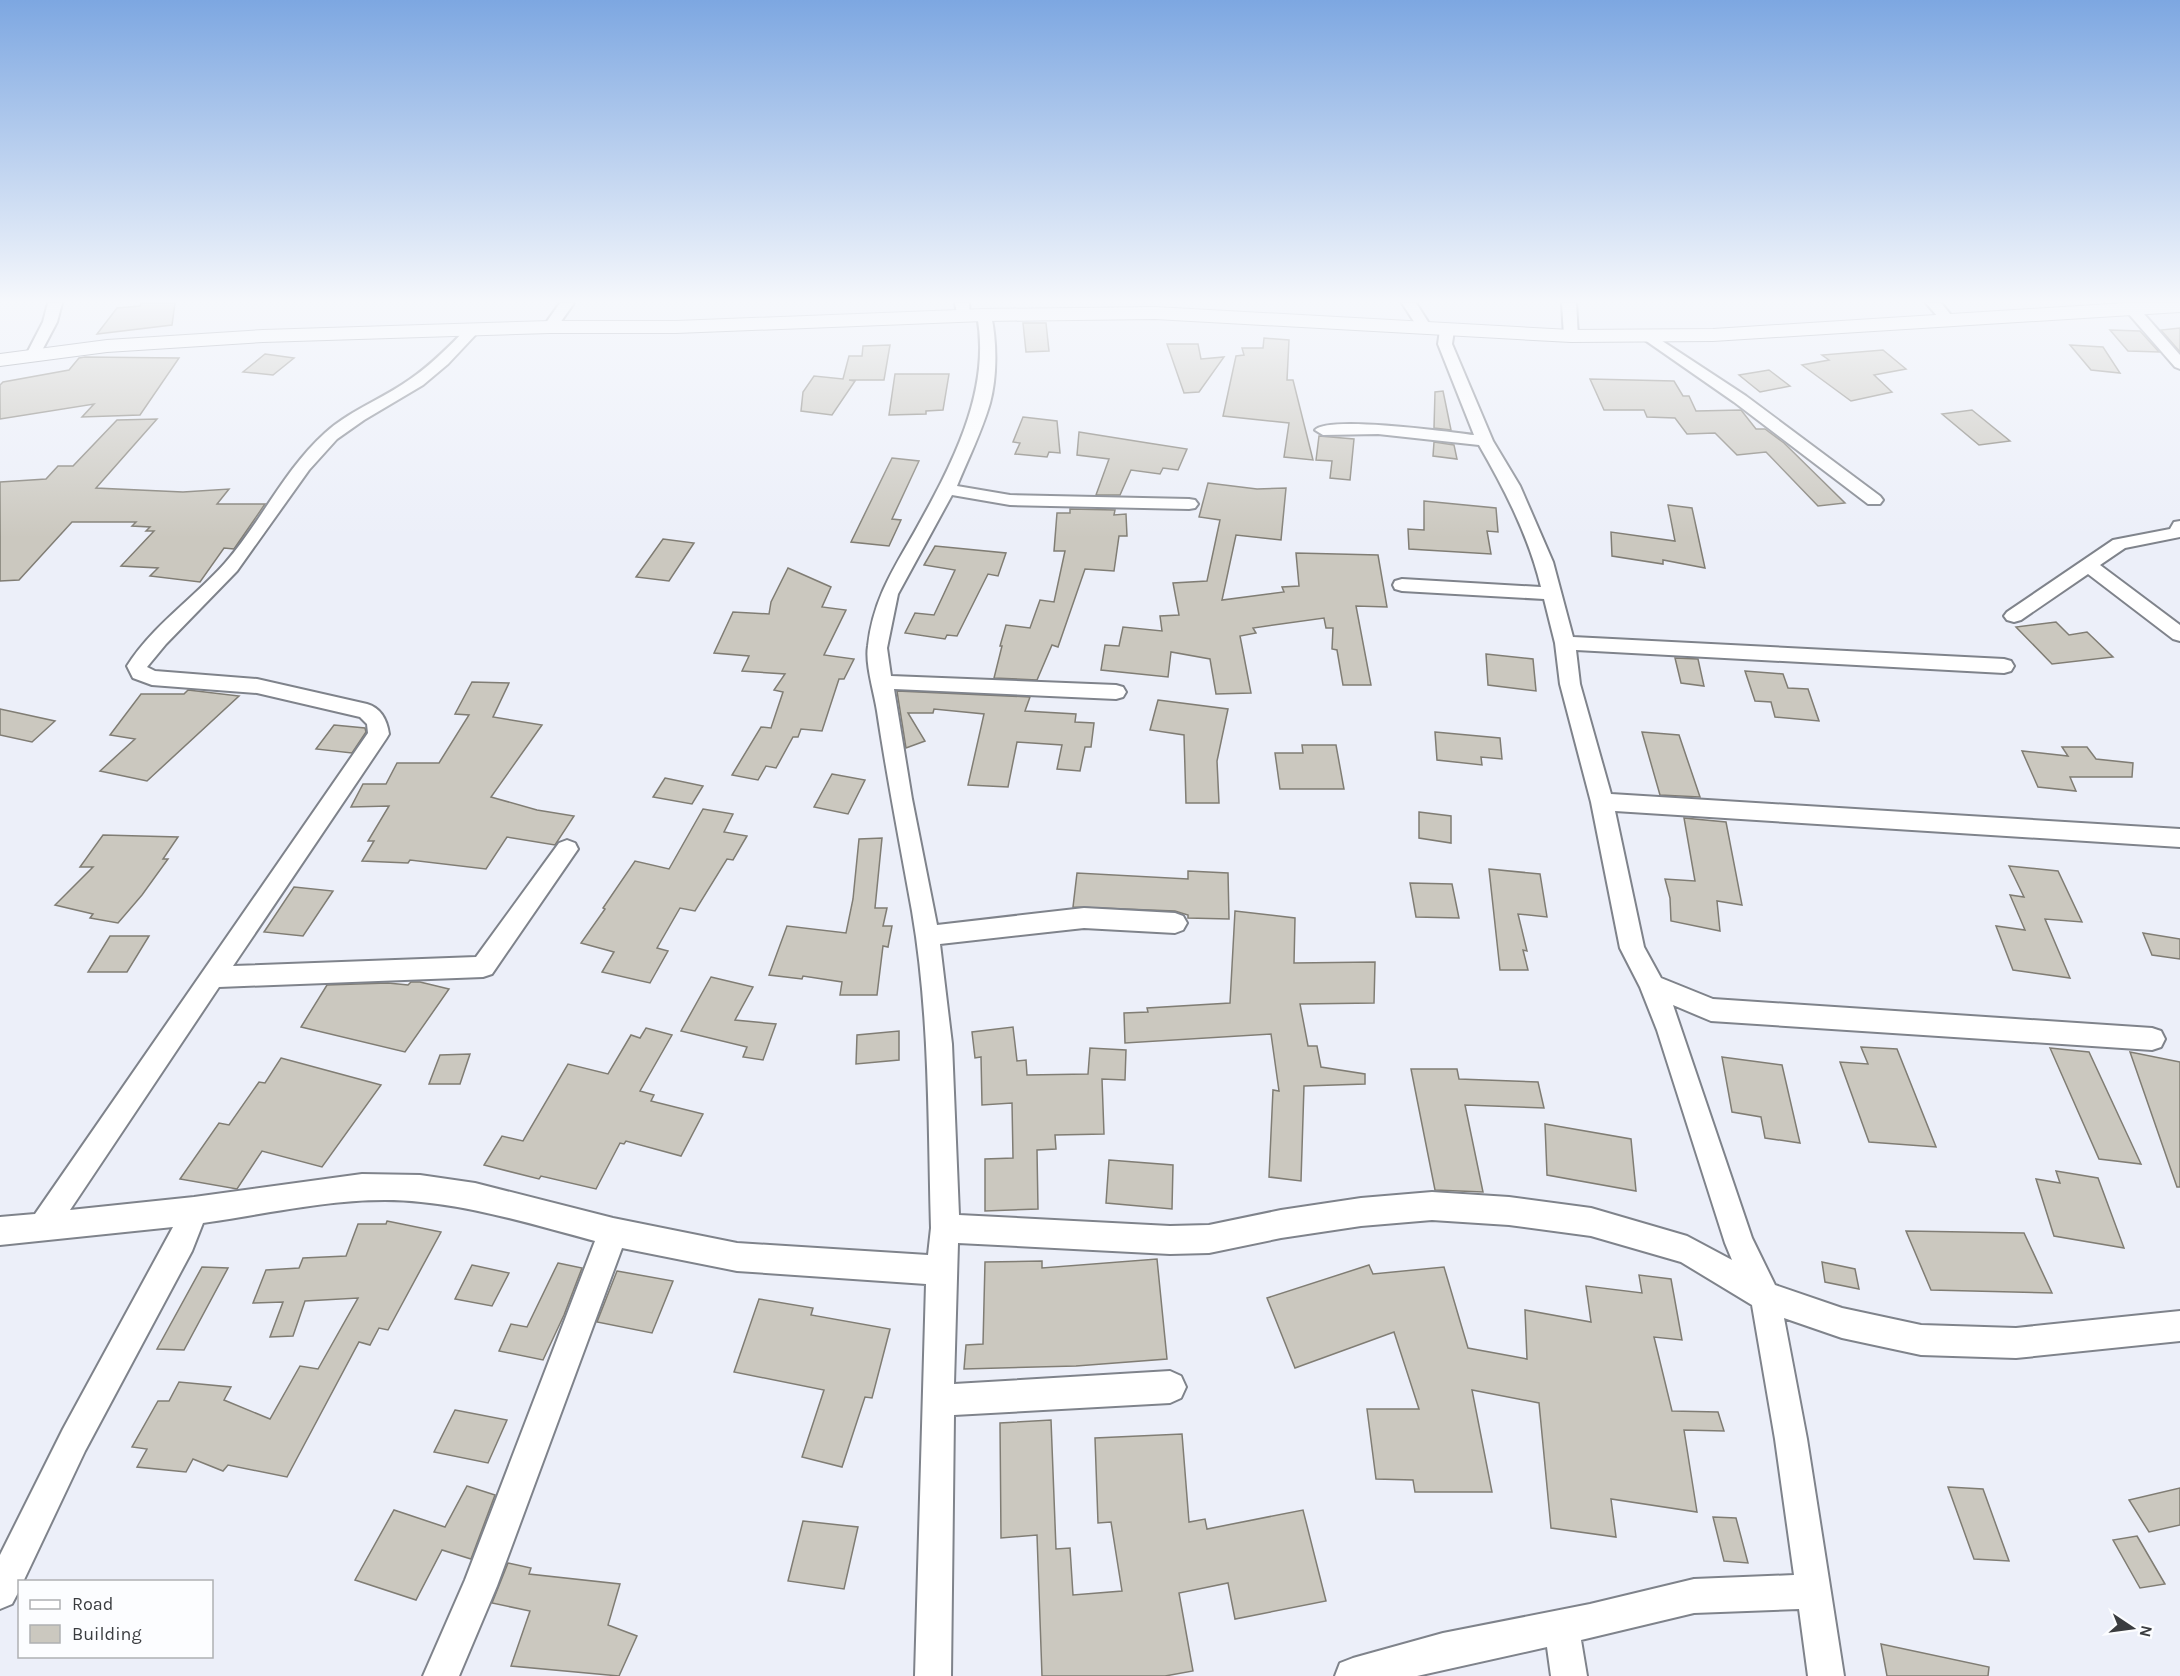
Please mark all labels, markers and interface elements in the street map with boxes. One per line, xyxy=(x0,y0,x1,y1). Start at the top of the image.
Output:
legend xyxy=(18,1580,213,1658)
text: Road xyxy=(72,1593,113,1615)
north arrow xyxy=(2102,1598,2162,1658)
text: Building xyxy=(72,1623,142,1645)
text: N xyxy=(2136,1624,2157,1639)

